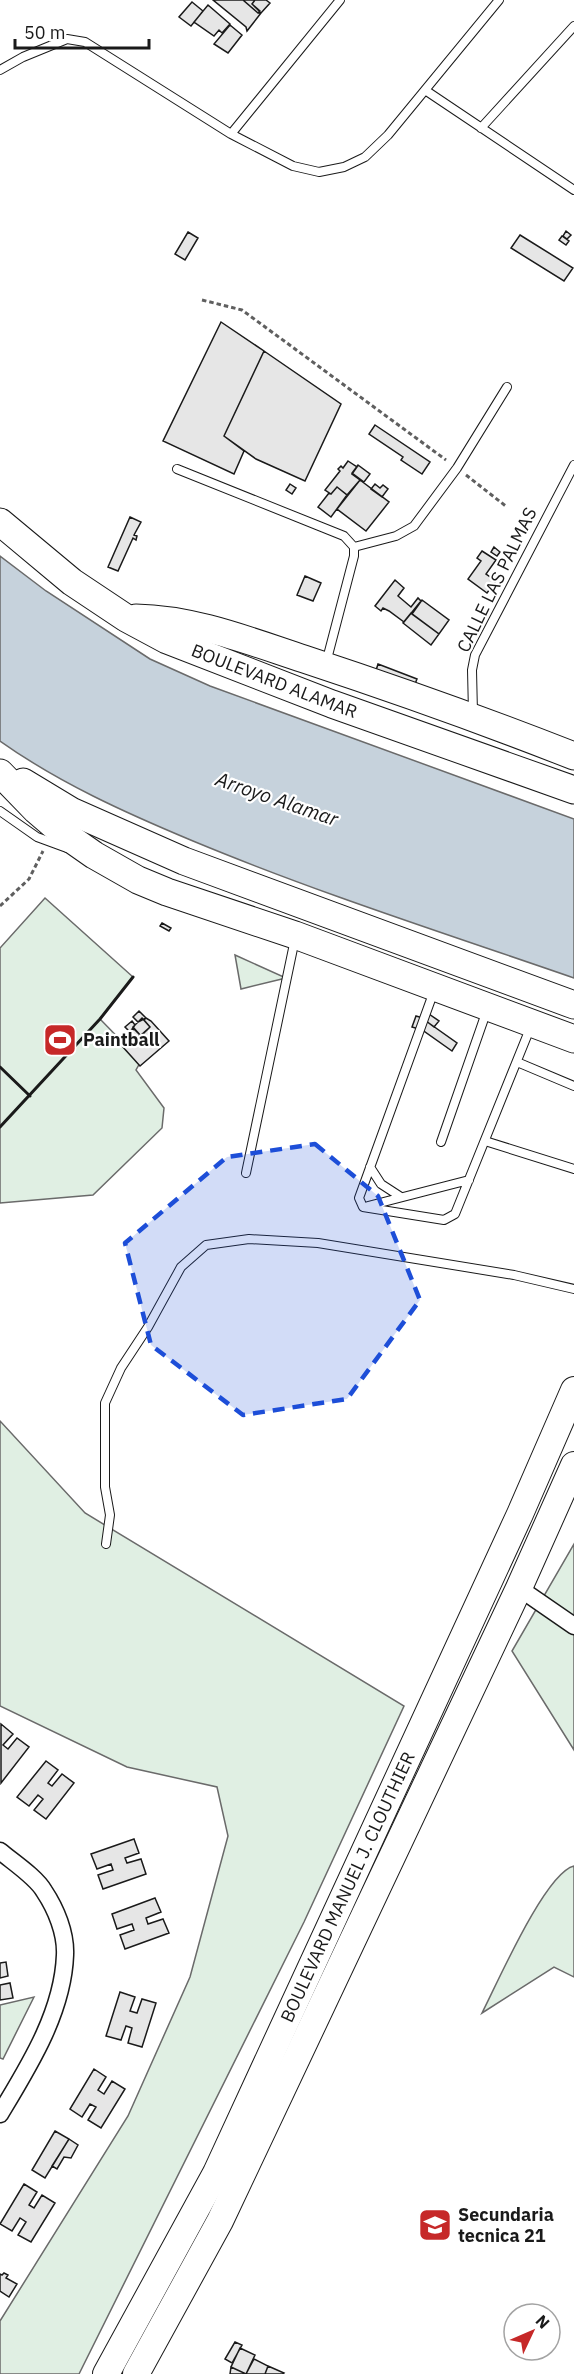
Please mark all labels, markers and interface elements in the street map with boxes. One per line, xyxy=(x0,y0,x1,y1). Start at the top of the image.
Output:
scale bar xyxy=(15,12,148,50)
text: 50 m xyxy=(24,21,66,44)
street label: CALLE LAS PALMAS xyxy=(452,504,542,656)
street label: BOULEVARD ALAMAR xyxy=(188,639,360,723)
water label: Arroyo Alamar xyxy=(211,765,343,832)
sports icon: Paintball xyxy=(42,1022,78,1058)
place label: Paintball xyxy=(83,1028,160,1051)
street label: BOULEVARD MANUEL J. CLOUTHIER xyxy=(275,1748,420,2026)
place label: Secundaria tecnica 21 xyxy=(458,2203,554,2247)
school or university icon: Secundaria tecnica 21 xyxy=(417,2207,453,2243)
north arrow xyxy=(502,2302,562,2362)
text: N xyxy=(532,2310,554,2333)

